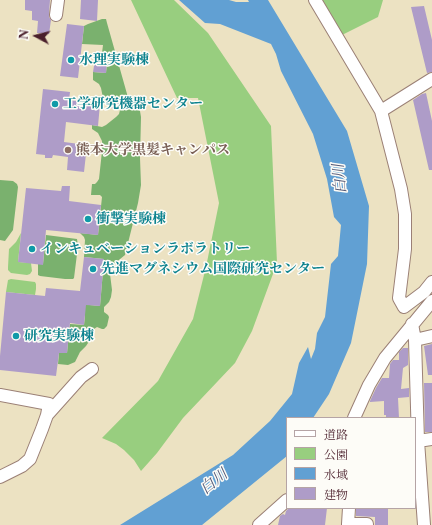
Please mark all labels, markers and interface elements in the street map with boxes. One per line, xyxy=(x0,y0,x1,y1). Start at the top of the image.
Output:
north arrow xyxy=(16,16,56,56)
text: N xyxy=(17,29,32,40)
place label: 水理実験棟 xyxy=(79,52,149,68)
marker: 水理実験棟 xyxy=(66,55,76,65)
place label: 工学研究機器センター xyxy=(63,96,203,112)
marker: 工学研究機器センター xyxy=(50,99,60,109)
place label: 熊本大学黒髪キャンパス xyxy=(76,142,230,158)
marker: 熊本大学黒髪キャンパス xyxy=(63,145,73,155)
water label: 白川 xyxy=(329,163,351,195)
place label: 衝撃実験棟 xyxy=(96,211,166,227)
marker: 衝撃実験棟 xyxy=(83,214,93,224)
place label: インキュベーションラボラトリー xyxy=(40,241,250,257)
marker: インキュベーションラボラトリー xyxy=(27,244,37,254)
place label: 先進マグネシウム国際研究センター xyxy=(101,261,325,277)
marker: 先進マグネシウム国際研究センター xyxy=(88,264,98,274)
place label: 研究実験棟 xyxy=(24,328,94,344)
marker: 研究実験棟 xyxy=(11,331,21,341)
legend xyxy=(286,417,416,509)
text: 道路 xyxy=(324,427,348,442)
text: 公園 xyxy=(324,447,348,462)
water label: 白川 xyxy=(197,466,231,498)
text: 水域 xyxy=(324,467,348,482)
text: 建物 xyxy=(324,487,348,502)

